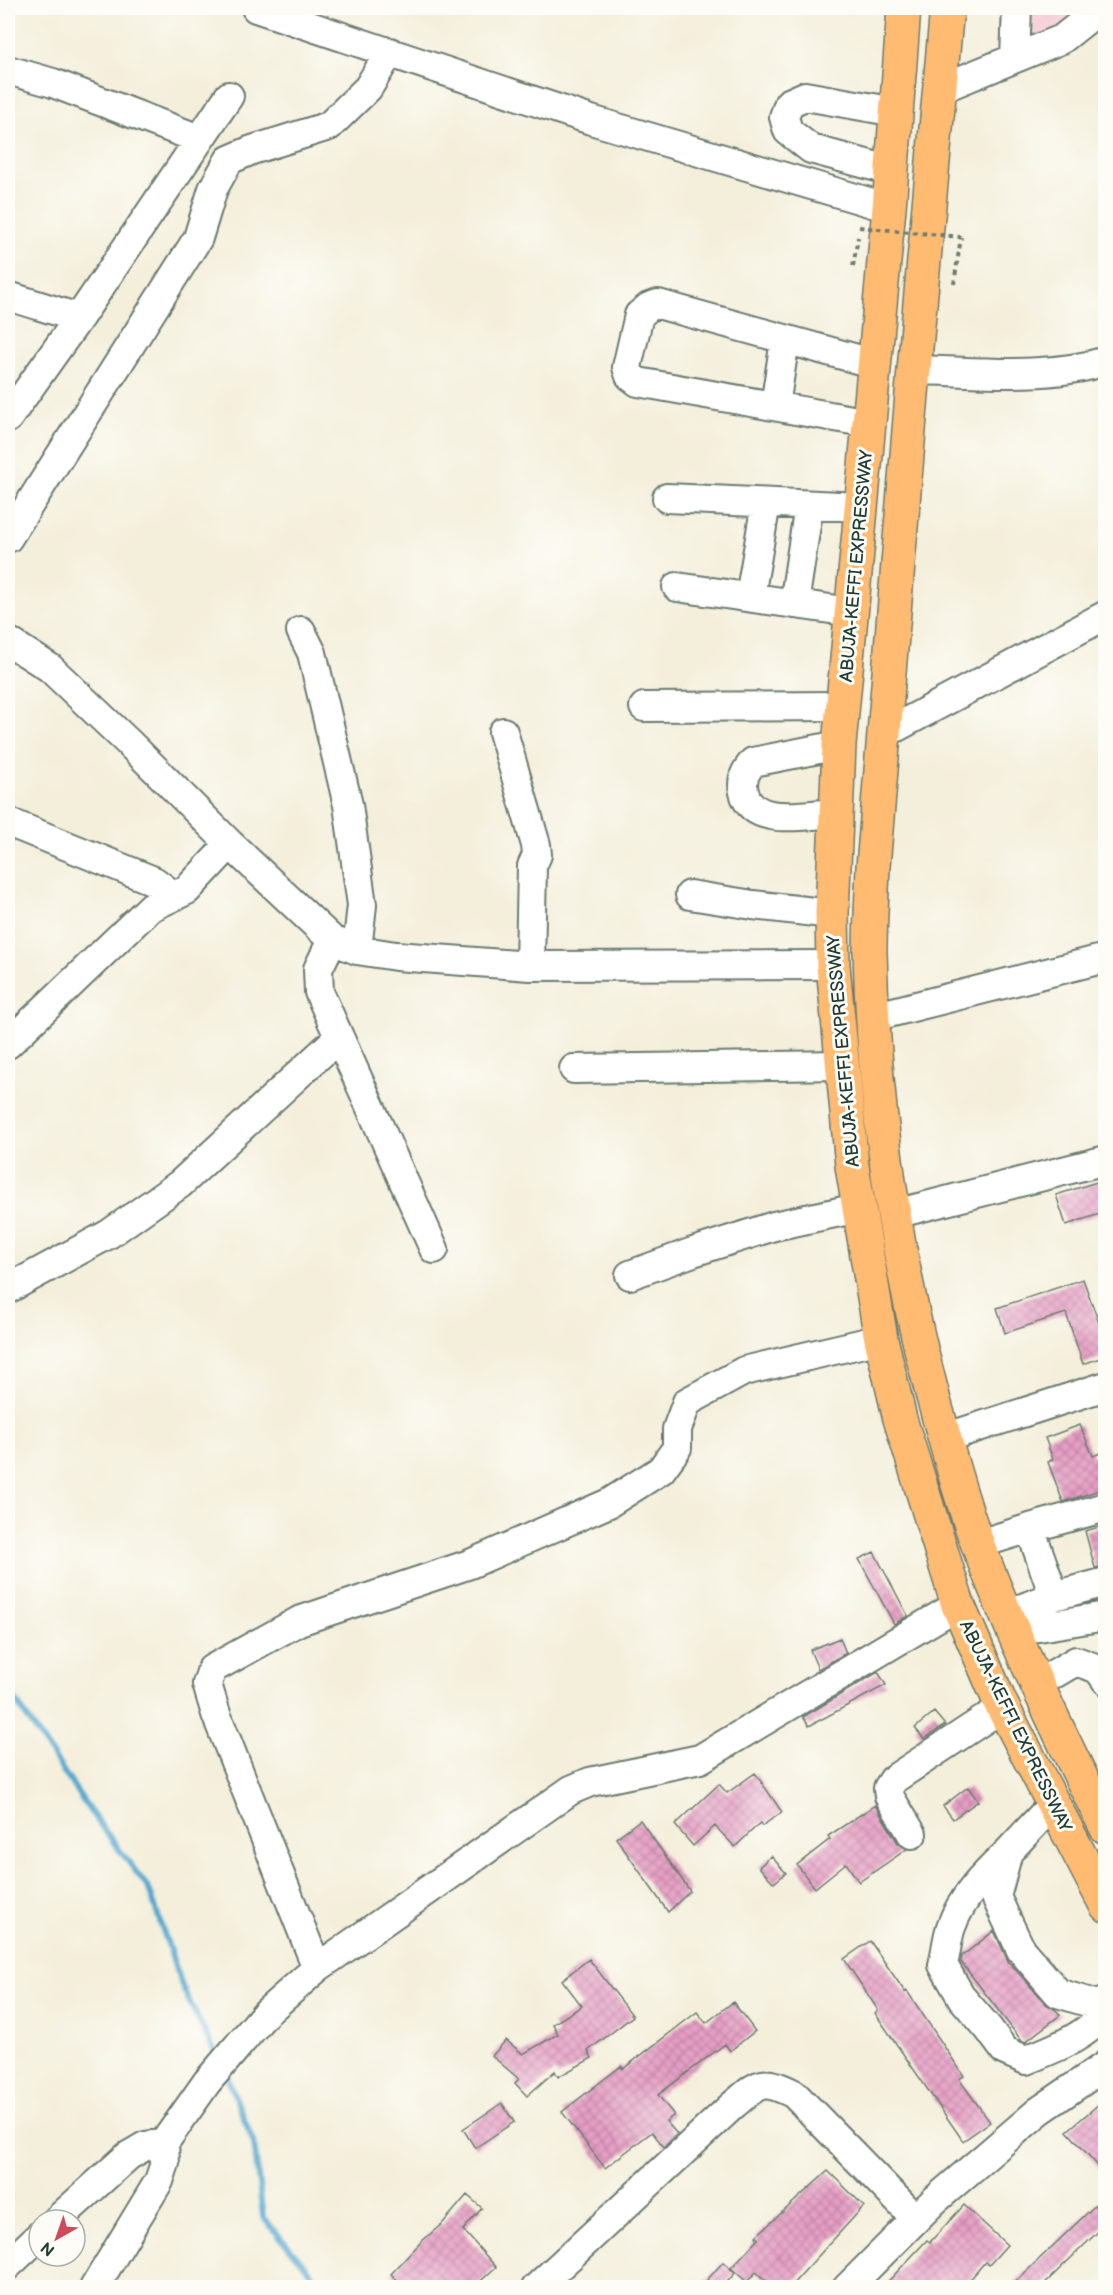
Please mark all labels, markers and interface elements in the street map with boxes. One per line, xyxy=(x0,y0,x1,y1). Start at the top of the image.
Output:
street label: ABUJA-KEFFI EXPRESSWAY xyxy=(836,449,877,683)
street label: ABUJA-KEFFI EXPRESSWAY xyxy=(823,934,864,1168)
street label: ABUJA-KEFFI EXPRESSWAY xyxy=(955,1617,1076,1836)
north arrow xyxy=(27,2208,87,2268)
text: N xyxy=(38,2237,59,2259)

